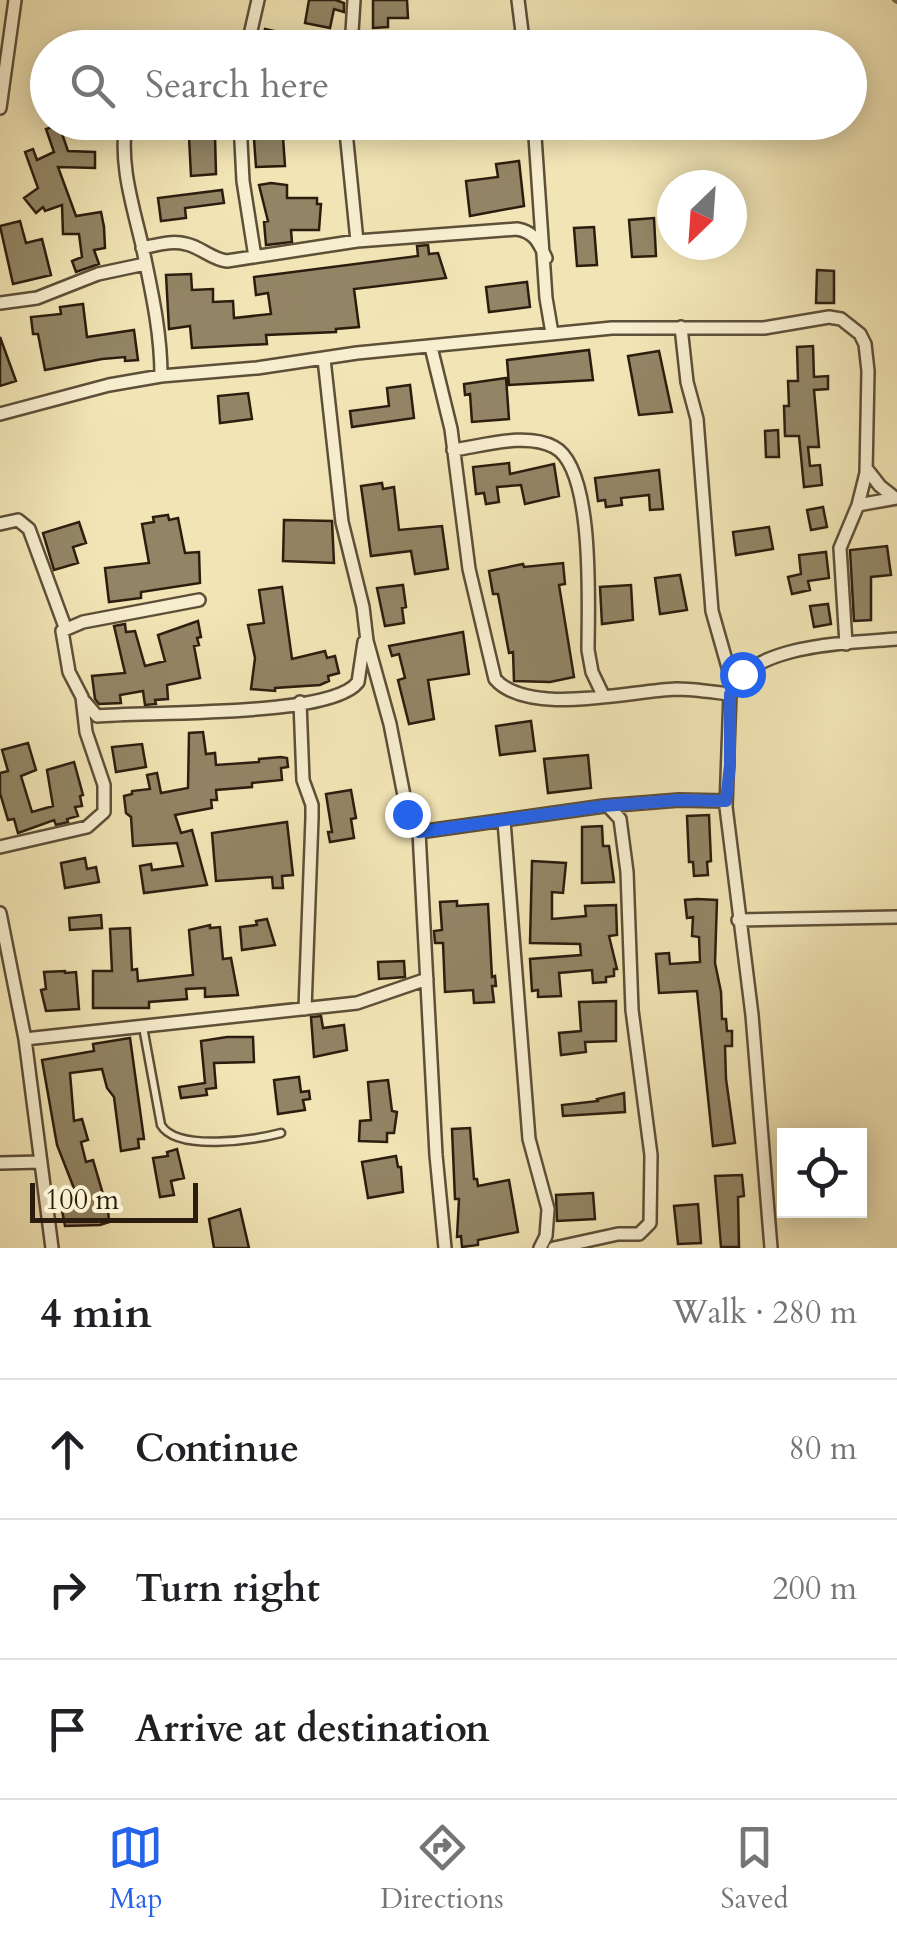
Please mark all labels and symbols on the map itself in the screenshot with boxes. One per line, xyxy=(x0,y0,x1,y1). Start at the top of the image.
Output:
north arrow xyxy=(657,170,747,260)
route start xyxy=(720,652,766,698)
route end xyxy=(385,792,431,838)
scale bar xyxy=(30,1178,198,1222)

